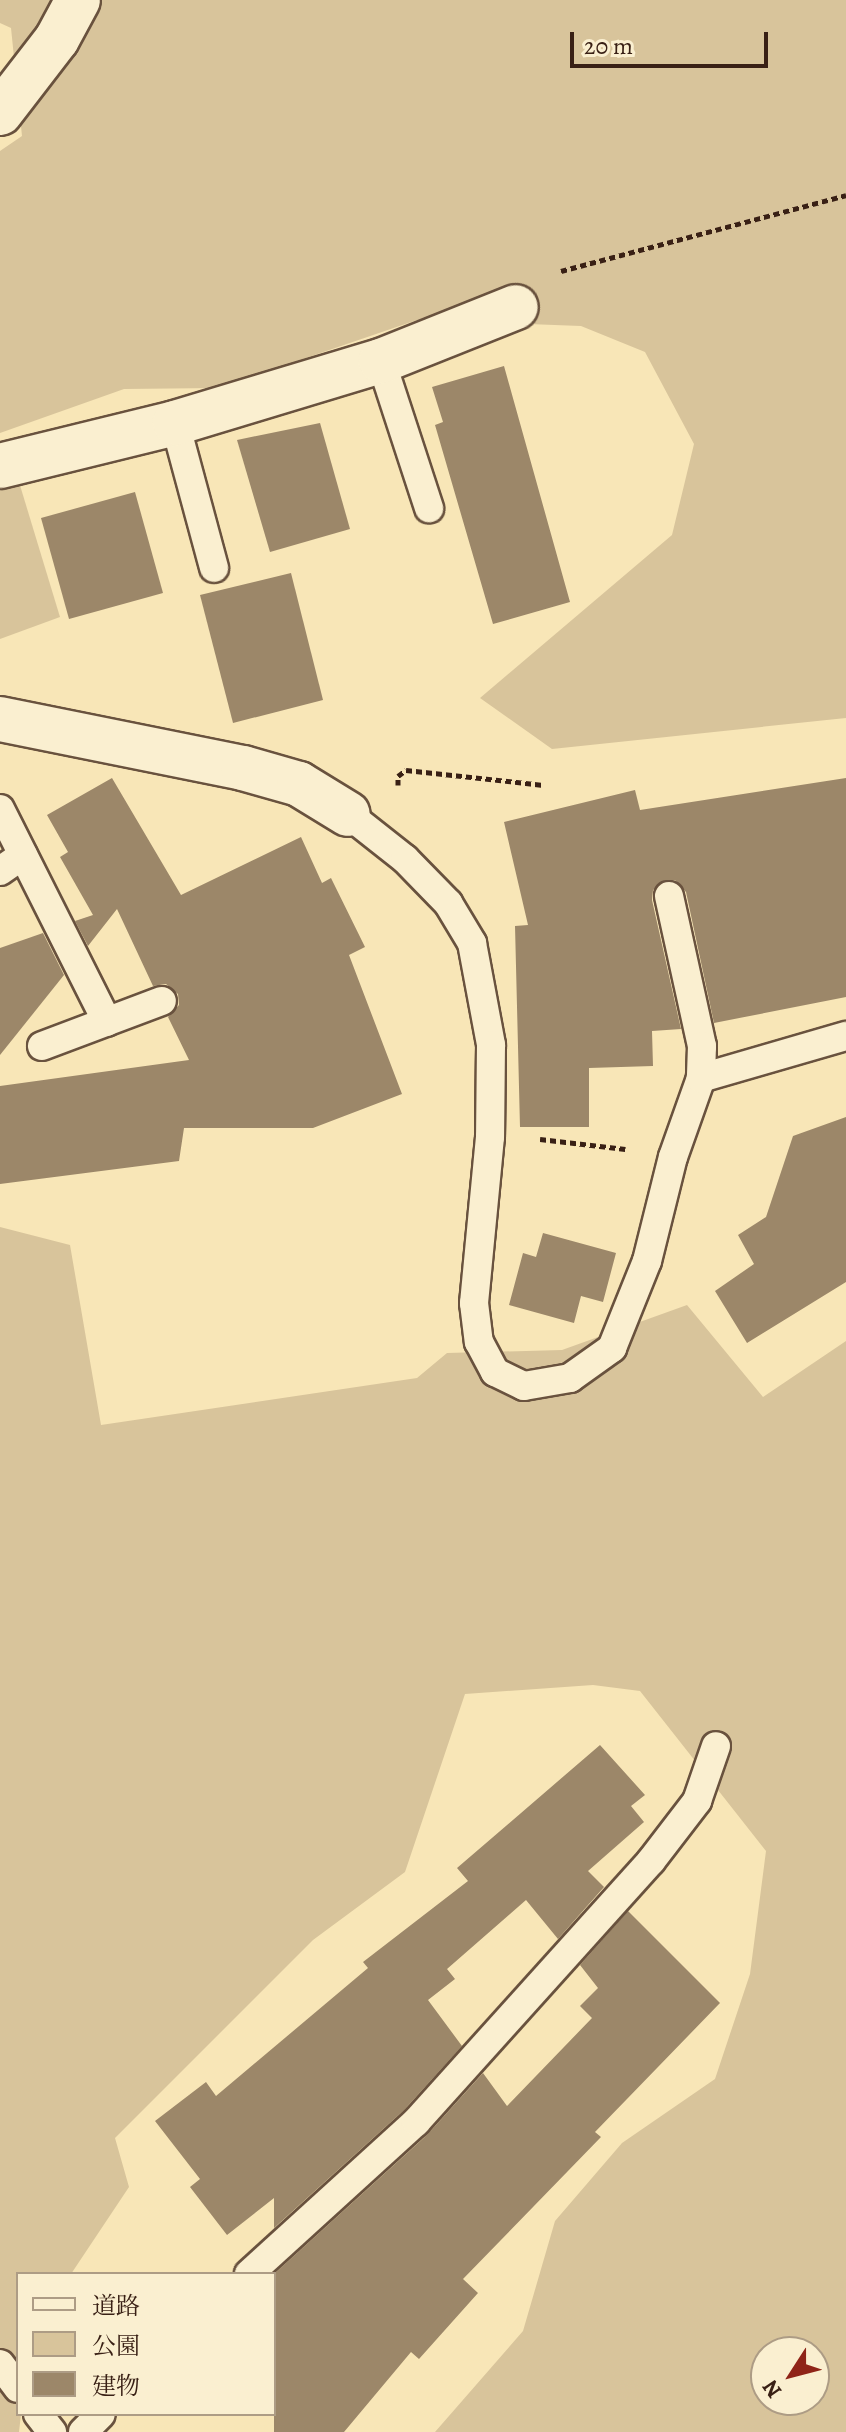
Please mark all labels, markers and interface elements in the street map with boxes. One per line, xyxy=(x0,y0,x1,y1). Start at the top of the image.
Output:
scale bar xyxy=(574,16,772,66)
text: 20 m xyxy=(584,30,633,62)
legend xyxy=(16,2272,276,2416)
text: 道路 xyxy=(92,2290,140,2322)
text: 公園 xyxy=(92,2330,140,2362)
north arrow xyxy=(750,2336,830,2416)
text: 建物 xyxy=(92,2370,140,2402)
text: N xyxy=(755,2374,789,2404)

